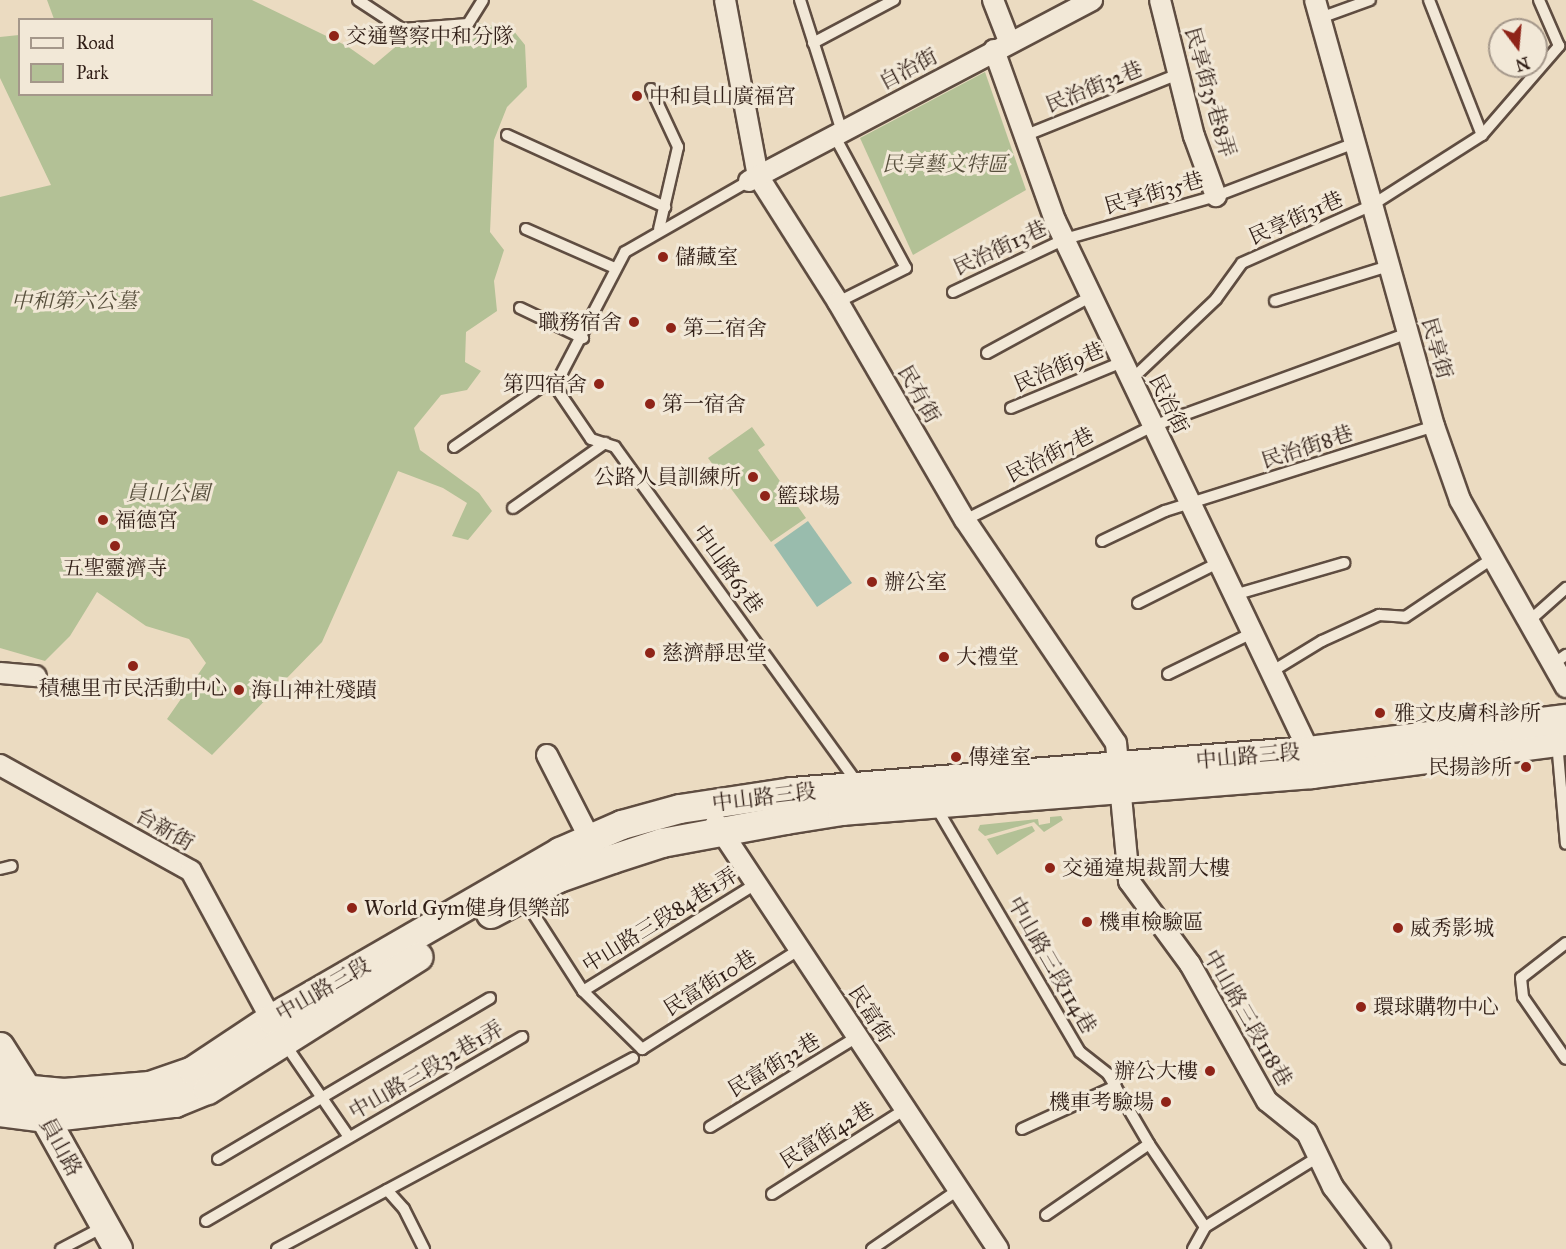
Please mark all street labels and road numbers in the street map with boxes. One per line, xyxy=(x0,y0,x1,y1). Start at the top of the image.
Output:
street label: 民享街35巷8弄 xyxy=(1179,24,1241,160)
street label: 自治街 xyxy=(874,43,942,95)
street label: 民治街32巷 xyxy=(1042,56,1146,118)
street label: 民享街35巷 xyxy=(1101,167,1207,219)
street label: 民享街31巷 xyxy=(1245,186,1347,250)
street label: 民治街13巷 xyxy=(949,215,1051,281)
street label: 民享街 xyxy=(1416,314,1458,382)
street label: 民治街9巷 xyxy=(1010,337,1108,397)
street label: 民有街 xyxy=(892,360,946,428)
street label: 民治街 xyxy=(1144,370,1194,438)
street label: 民治街8巷 xyxy=(1258,420,1356,474)
street label: 民治街7巷 xyxy=(1002,422,1098,488)
street label: 中山路63巷 xyxy=(687,520,769,618)
street label: 中山路三段 xyxy=(1195,739,1301,773)
street label: 中山路三段 xyxy=(710,778,818,816)
street label: 台新街 xyxy=(131,802,199,856)
street label: 中山路三段84巷1弄 xyxy=(578,862,742,978)
street label: 中山路三段114巷 xyxy=(1003,892,1101,1038)
street label: 民富街10巷 xyxy=(659,945,761,1021)
street label: 中山路三段118巷 xyxy=(1199,945,1297,1091)
street label: 中山路三段 xyxy=(271,952,375,1026)
street label: 民富街 xyxy=(843,981,899,1047)
street label: 中山路三段32巷1弄 xyxy=(344,1016,508,1124)
street label: 民富街32巷 xyxy=(723,1028,825,1102)
street label: 民富街42巷 xyxy=(775,1096,879,1174)
street label: 員山路 xyxy=(35,1113,87,1181)

